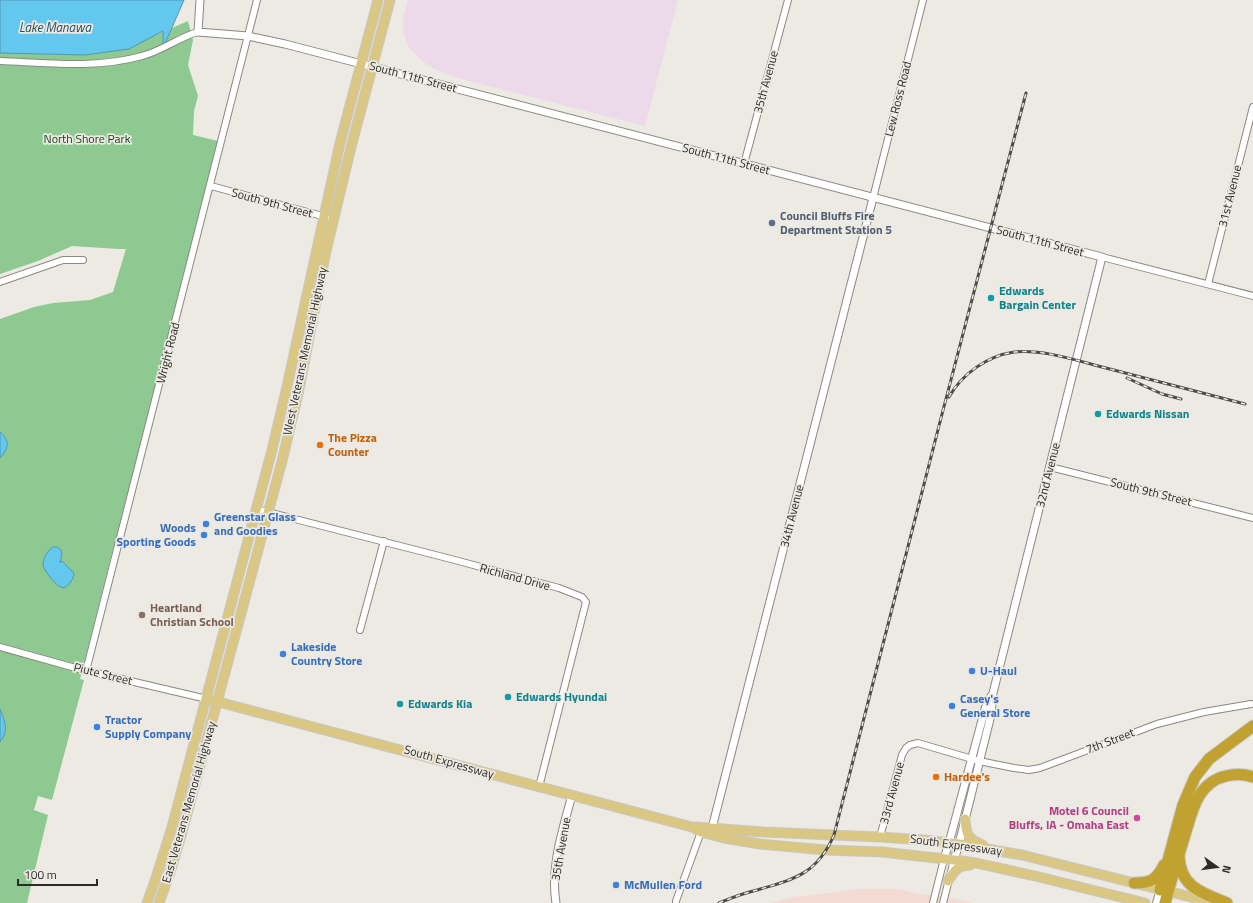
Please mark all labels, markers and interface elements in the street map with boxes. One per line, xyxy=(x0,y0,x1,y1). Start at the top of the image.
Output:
water label: Lake Manawa xyxy=(19,17,92,37)
street label: 35th Avenue xyxy=(748,48,783,115)
street label: South 11th Street xyxy=(367,56,460,98)
street label: Lew Ross Road xyxy=(879,59,916,138)
park label: North Shore Park xyxy=(44,129,131,148)
street label: South 11th Street xyxy=(680,138,773,180)
street label: 31st Avenue xyxy=(1213,163,1246,229)
street label: South 9th Street xyxy=(229,183,316,223)
place label: Council Bluffs Fire Department Station 5 xyxy=(780,206,892,239)
marker: Council Bluffs Fire Department Station 5 xyxy=(767,218,777,228)
street label: South 11th Street xyxy=(994,220,1087,262)
street label: West Veterans Memorial Highway xyxy=(277,265,332,437)
place label: Edwards Bargain Center xyxy=(999,281,1076,314)
marker: Edwards Bargain Center xyxy=(986,293,996,303)
street label: Wright Road xyxy=(151,320,184,386)
place label: Edwards Nissan xyxy=(1106,404,1189,423)
marker: Edwards Nissan xyxy=(1093,409,1103,419)
place label: The Pizza Counter xyxy=(328,428,377,461)
marker: The Pizza Counter xyxy=(315,440,325,450)
street label: 32nd Avenue xyxy=(1030,440,1065,509)
street label: South 9th Street xyxy=(1108,472,1195,511)
street label: 34th Avenue xyxy=(775,482,809,549)
place label: Greenstar Glass and Goodies xyxy=(214,507,296,540)
place label: Woods Sporting Goods xyxy=(117,518,196,551)
marker: Greenstar Glass and Goodies xyxy=(201,519,211,529)
marker: Woods Sporting Goods xyxy=(199,530,209,540)
street label: Richland Drive xyxy=(478,558,552,595)
place label: Heartland Christian School xyxy=(150,598,234,631)
marker: Heartland Christian School xyxy=(137,610,147,620)
place label: Lakeside Country Store xyxy=(291,637,362,670)
marker: Lakeside Country Store xyxy=(278,649,288,659)
street label: Piute Street xyxy=(72,657,135,690)
place label: U-Haul xyxy=(980,661,1017,680)
marker: U-Haul xyxy=(967,666,977,676)
place label: Edwards Hyundai xyxy=(516,687,607,706)
place label: Casey's General Store xyxy=(960,689,1031,722)
marker: Edwards Hyundai xyxy=(503,692,513,702)
place label: Edwards Kia xyxy=(408,694,472,713)
marker: Edwards Kia xyxy=(395,699,405,709)
marker: Casey's General Store xyxy=(947,701,957,711)
place label: Tractor Supply Company xyxy=(105,710,191,743)
street label: East Veterans Memorial Highway xyxy=(156,719,221,885)
marker: Tractor Supply Company xyxy=(92,722,102,732)
street label: 7th Street xyxy=(1083,722,1138,759)
street label: South Expressway xyxy=(402,740,497,784)
street label: 33rd Avenue xyxy=(874,760,909,826)
place label: Hardee's xyxy=(944,767,990,786)
marker: Hardee's xyxy=(931,772,941,782)
place label: Motel 6 Council Bluffs, IA - Omaha East xyxy=(1009,801,1130,834)
marker: Motel 6 Council Bluffs, IA - Omaha East xyxy=(1132,813,1142,823)
street label: 35th Avenue xyxy=(546,816,575,882)
street label: South Expressway xyxy=(909,829,1004,860)
north arrow xyxy=(1197,847,1237,887)
scale bar xyxy=(18,861,97,887)
text: N xyxy=(1218,864,1235,875)
text: 100 m xyxy=(24,865,57,884)
place label: McMullen Ford xyxy=(624,875,702,894)
marker: McMullen Ford xyxy=(611,880,621,890)

